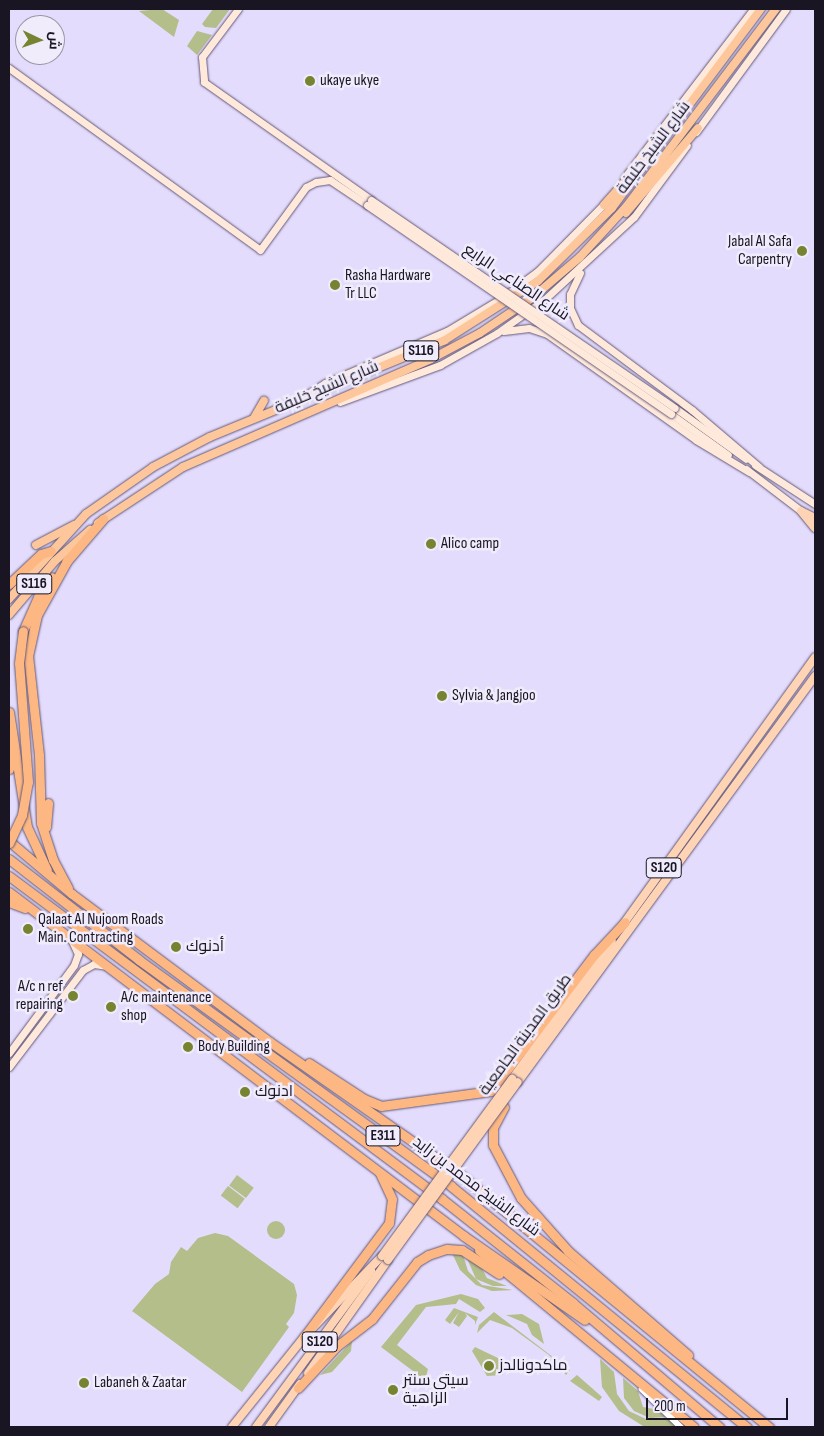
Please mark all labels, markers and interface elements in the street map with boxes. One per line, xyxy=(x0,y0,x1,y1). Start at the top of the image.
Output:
north arrow xyxy=(15,15,65,65)
text: ش xyxy=(46,31,63,50)
place label: ukaye ukye xyxy=(320,71,379,91)
marker: ukaye ukye xyxy=(304,75,316,87)
street label: شارع الشيخ خليفة xyxy=(613,98,695,198)
place label: Jabal Al Safa Carpentry xyxy=(728,232,792,270)
street label: شارع الصناعي الرابع xyxy=(459,240,573,326)
marker: Jabal Al Safa Carpentry xyxy=(796,245,808,257)
place label: Rasha Hardware Tr LLC xyxy=(345,266,431,304)
marker: Rasha Hardware Tr LLC xyxy=(329,279,341,291)
road number: S116 xyxy=(402,338,440,364)
street label: شارع الشيخ خليفة xyxy=(272,357,382,419)
place label: Alico camp xyxy=(441,534,499,554)
marker: Alico camp xyxy=(425,538,437,550)
road number: S116 xyxy=(15,572,53,596)
place label: Sylvia & Jangjoo xyxy=(452,686,536,706)
marker: Sylvia & Jangjoo xyxy=(436,690,448,702)
road number: S120 xyxy=(645,856,683,880)
place label: Qalaat Al Nujoom Roads Main. Contracting xyxy=(38,910,163,948)
marker: Qalaat Al Nujoom Roads Main. Contracting xyxy=(22,923,34,935)
place label: أدنوك xyxy=(186,937,224,957)
marker: أدنوك xyxy=(170,941,182,953)
street label: طريق المدينة الجامعية xyxy=(475,971,577,1099)
place label: A/c n ref repairing xyxy=(16,977,63,1015)
place label: A/c maintenance shop xyxy=(121,988,211,1026)
marker: A/c n ref repairing xyxy=(67,990,79,1002)
marker: A/c maintenance shop xyxy=(105,1001,117,1013)
place label: Body Building xyxy=(198,1037,270,1057)
marker: Body Building xyxy=(182,1041,194,1053)
place label: ادنوك xyxy=(255,1082,293,1102)
marker: ادنوك xyxy=(239,1086,251,1098)
road number: E311 xyxy=(366,1124,400,1148)
street label: شارع الشيخ محمد بن زايد xyxy=(409,1133,543,1241)
road number: S120 xyxy=(301,1330,339,1354)
place label: ماكدونالدز xyxy=(499,1356,567,1376)
marker: ماكدونالدز xyxy=(483,1360,495,1372)
place label: سيتي سنتر الزاهية xyxy=(403,1371,469,1409)
place label: Labaneh & Zaatar xyxy=(94,1373,186,1393)
marker: Labaneh & Zaatar xyxy=(78,1377,90,1389)
marker: سيتي سنتر الزاهية xyxy=(387,1384,399,1396)
scale bar xyxy=(649,1388,792,1420)
text: 200 m xyxy=(654,1397,686,1416)

